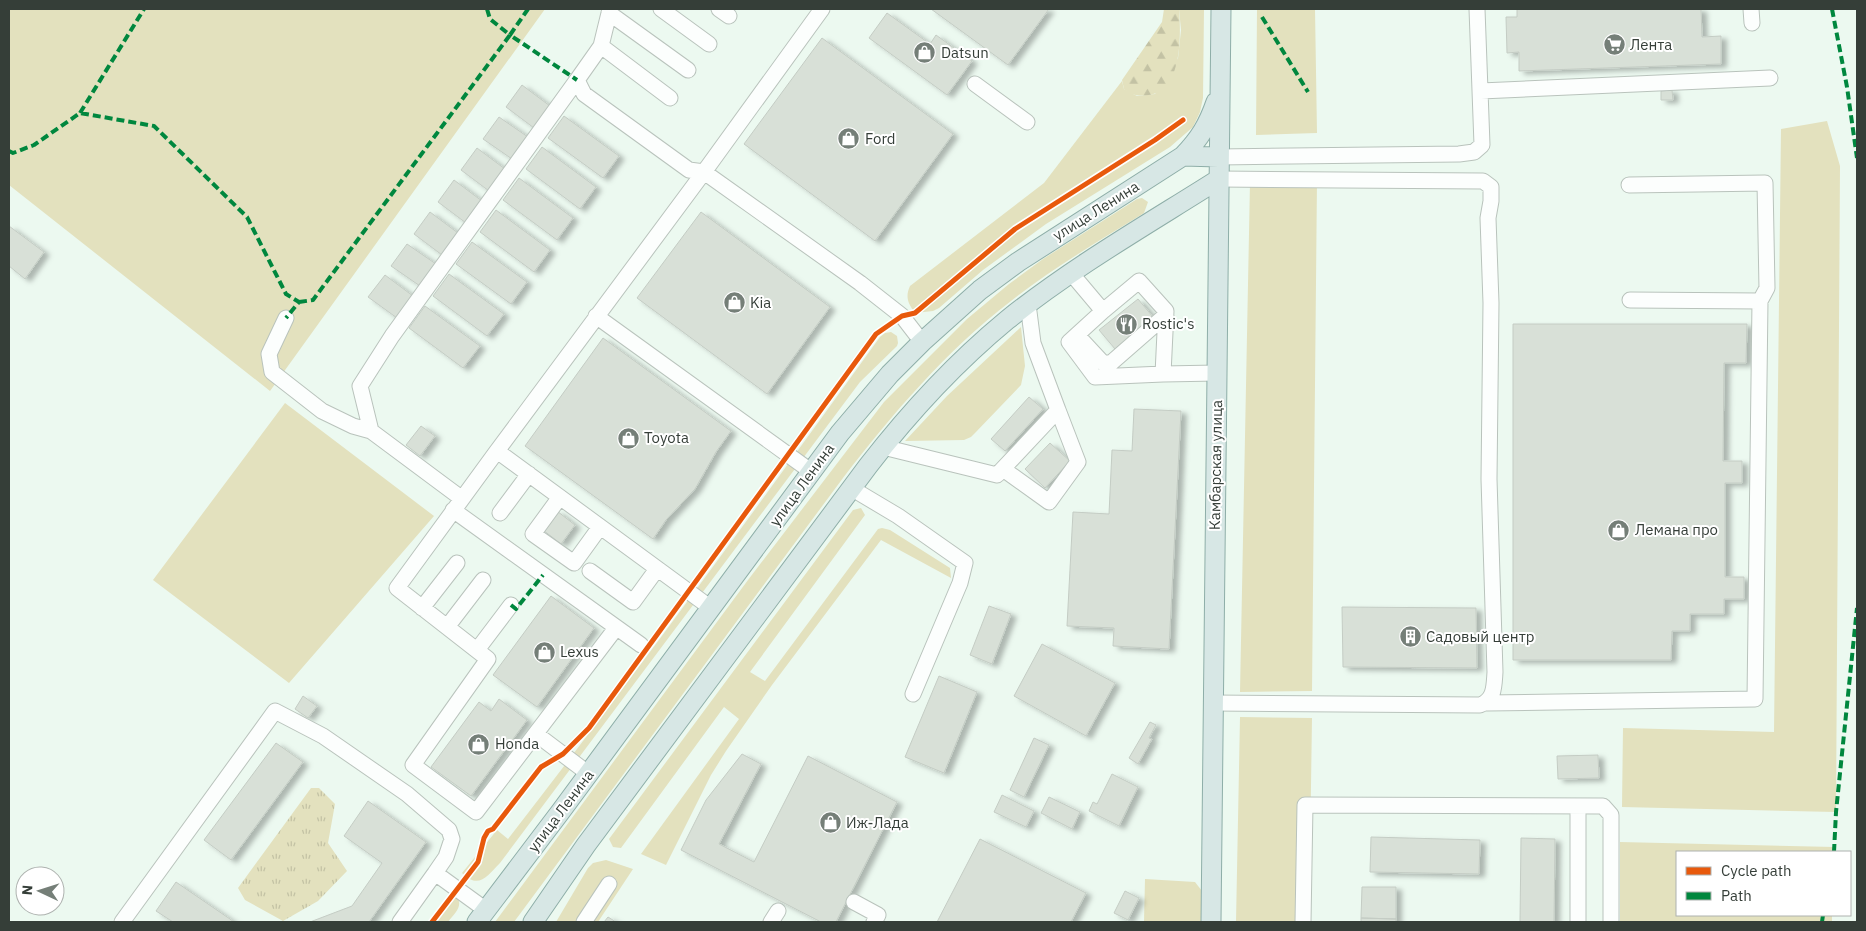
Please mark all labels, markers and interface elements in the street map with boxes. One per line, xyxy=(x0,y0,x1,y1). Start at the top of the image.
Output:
supermarket icon: Лента xyxy=(1602,33,1626,57)
place label: Лента xyxy=(1630,35,1672,54)
shop icon: Datsun xyxy=(913,41,937,65)
place label: Datsun xyxy=(941,43,989,62)
shop icon: Ford xyxy=(837,127,861,151)
place label: Ford xyxy=(865,129,896,148)
street label: улица Ленина xyxy=(1049,177,1142,245)
shop icon: Kia xyxy=(722,291,746,315)
place label: Kia xyxy=(750,293,771,312)
restaurant icon: Rostic's xyxy=(1114,312,1138,336)
place label: Rostic's xyxy=(1142,314,1194,333)
street label: Камбарская улица xyxy=(1205,400,1226,530)
shop icon: Toyota xyxy=(616,426,640,450)
place label: Toyota xyxy=(644,428,689,447)
street label: улица Ленина xyxy=(765,439,838,530)
shop icon: Лемана про xyxy=(1607,518,1631,542)
place label: Лемана про xyxy=(1635,520,1718,539)
building icon: Садовый центр xyxy=(1398,625,1422,649)
place label: Садовый центр xyxy=(1426,627,1534,646)
shop icon: Lexus xyxy=(532,640,556,664)
place label: Lexus xyxy=(560,642,599,661)
shop icon: Honda xyxy=(467,732,491,756)
place label: Honda xyxy=(495,734,539,753)
street label: улица Ленина xyxy=(524,766,598,856)
shop icon: Иж-Лада xyxy=(818,811,842,835)
place label: Иж-Лада xyxy=(846,813,909,832)
legend xyxy=(1676,851,1851,916)
text: Cycle path xyxy=(1721,861,1792,880)
north arrow xyxy=(15,866,65,916)
text: N xyxy=(18,884,36,896)
text: Path xyxy=(1721,886,1752,905)

